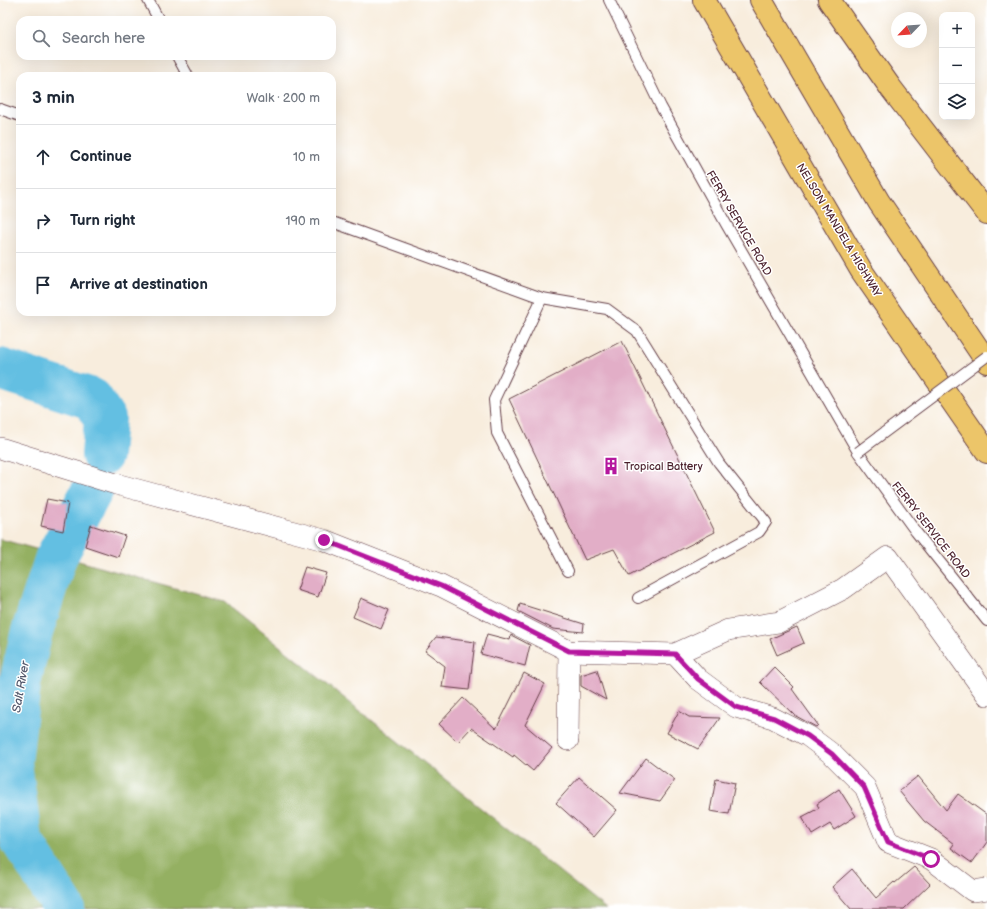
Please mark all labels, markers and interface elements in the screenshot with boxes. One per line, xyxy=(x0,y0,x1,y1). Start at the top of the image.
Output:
north arrow xyxy=(891,12,927,48)
map controls xyxy=(939,12,975,120)
button: + xyxy=(939,12,975,48)
search box xyxy=(16,16,336,60)
icon: search xyxy=(30,27,52,49)
text: Search here xyxy=(62,29,145,48)
button: − xyxy=(939,48,975,84)
button: layers xyxy=(939,84,975,120)
text: 3 min xyxy=(32,88,75,108)
text: Walk · 200 m xyxy=(247,90,320,106)
icon: ahead xyxy=(32,146,54,168)
text: Continue xyxy=(70,147,132,166)
text: 10 m xyxy=(293,149,320,165)
street label: NELSON MANDELA HIGHWAY xyxy=(794,161,884,299)
street label: FERRY SERVICE ROAD xyxy=(704,168,774,278)
icon: right xyxy=(32,210,54,232)
text: Turn right xyxy=(70,211,135,230)
text: 190 m xyxy=(286,213,320,229)
icon: arrive xyxy=(32,274,54,296)
text: Arrive at destination xyxy=(70,275,208,294)
building icon: Tropical Battery xyxy=(601,456,621,476)
place label: Tropical Battery xyxy=(624,460,703,473)
street label: FERRY SERVICE ROAD xyxy=(889,479,973,581)
route end xyxy=(315,531,333,549)
water label: Salt River xyxy=(9,658,33,714)
route start xyxy=(922,850,940,868)

